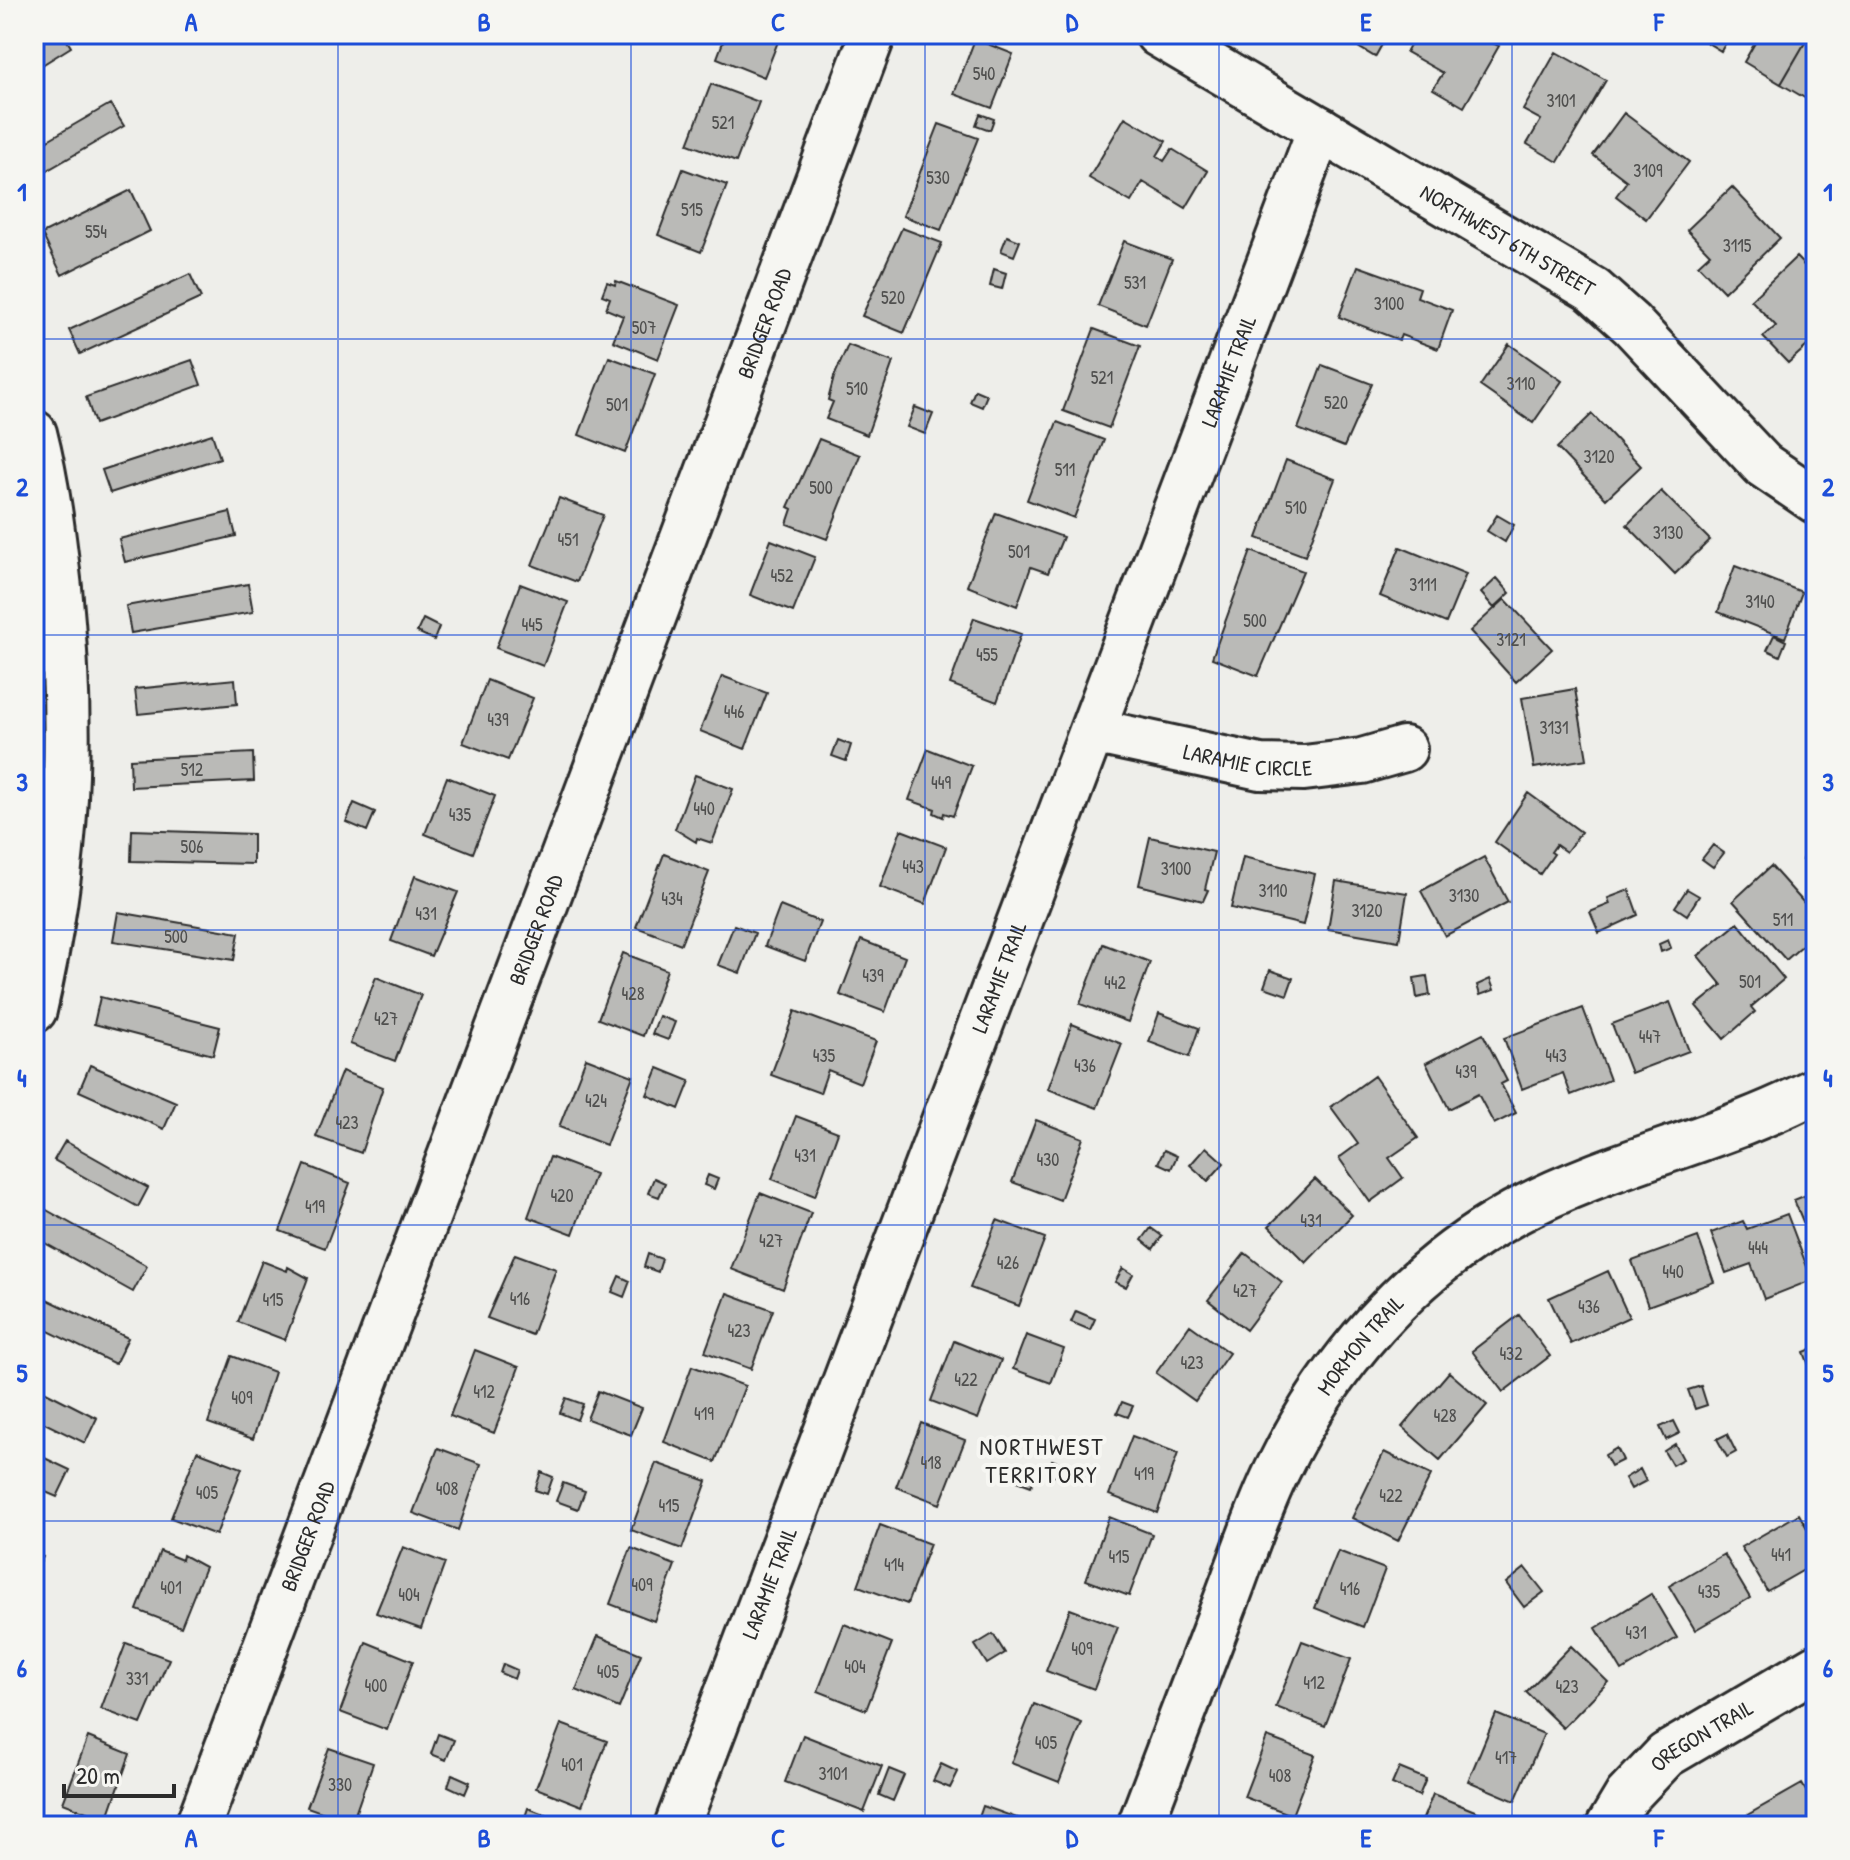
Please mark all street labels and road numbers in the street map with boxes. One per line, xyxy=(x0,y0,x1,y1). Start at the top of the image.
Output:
street label: NORTHWEST 6TH STREET xyxy=(1415,177,1601,303)
street label: BRIDGER ROAD xyxy=(730,263,799,382)
street label: LARAMIE TRAIL xyxy=(1194,311,1263,431)
street label: LARAMIE CIRCLE xyxy=(1181,736,1314,783)
street label: BRIDGER ROAD xyxy=(501,870,570,989)
street label: LARAMIE TRAIL xyxy=(964,917,1034,1037)
street label: MORMON TRAIL xyxy=(1310,1288,1410,1401)
street label: BRIDGER ROAD xyxy=(273,1476,342,1595)
street label: LARAMIE TRAIL xyxy=(734,1523,804,1643)
street label: OREGON TRAIL xyxy=(1643,1692,1758,1778)

